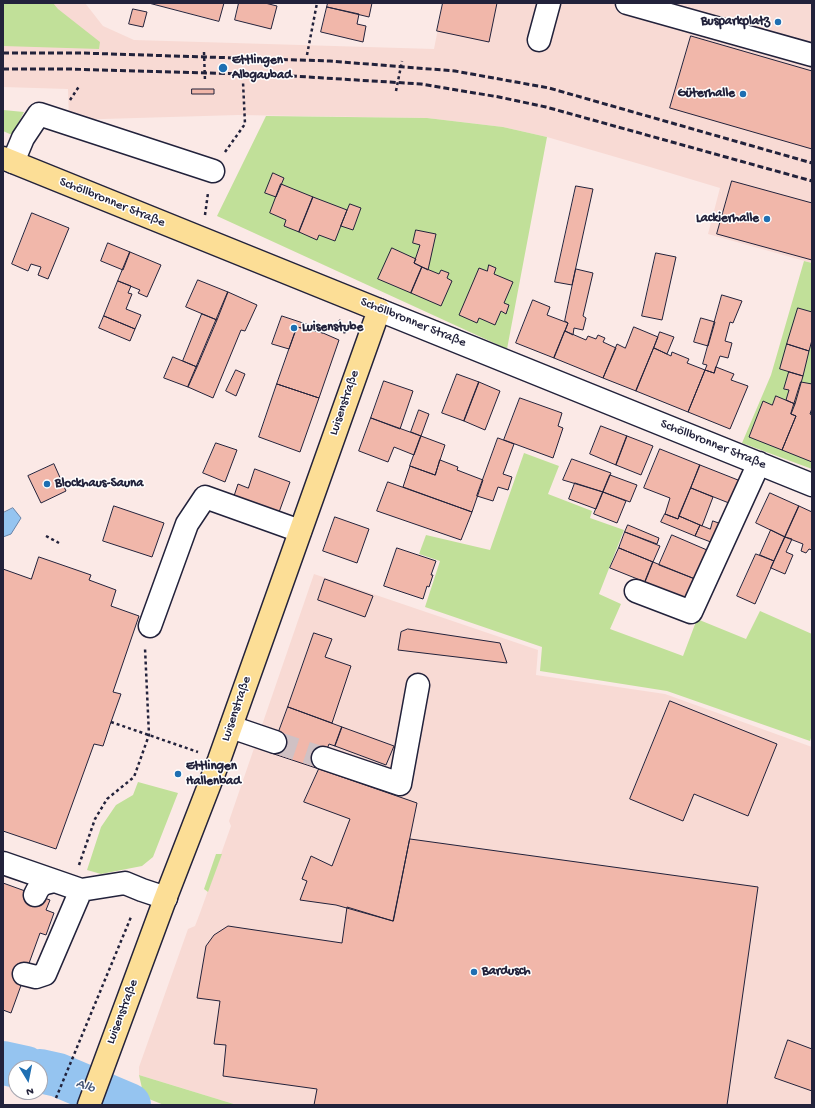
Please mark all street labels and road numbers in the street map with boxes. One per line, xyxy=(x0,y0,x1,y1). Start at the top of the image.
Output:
street label: Schöllbronner Straße xyxy=(57,175,167,231)
street label: Schöllbronner Straße xyxy=(358,295,468,351)
street label: Luisenstraße xyxy=(327,368,363,438)
street label: Schöllbronner Straße xyxy=(658,417,768,473)
street label: Luisenstraße xyxy=(219,674,255,744)
street label: Luisenstraße xyxy=(104,978,142,1046)

